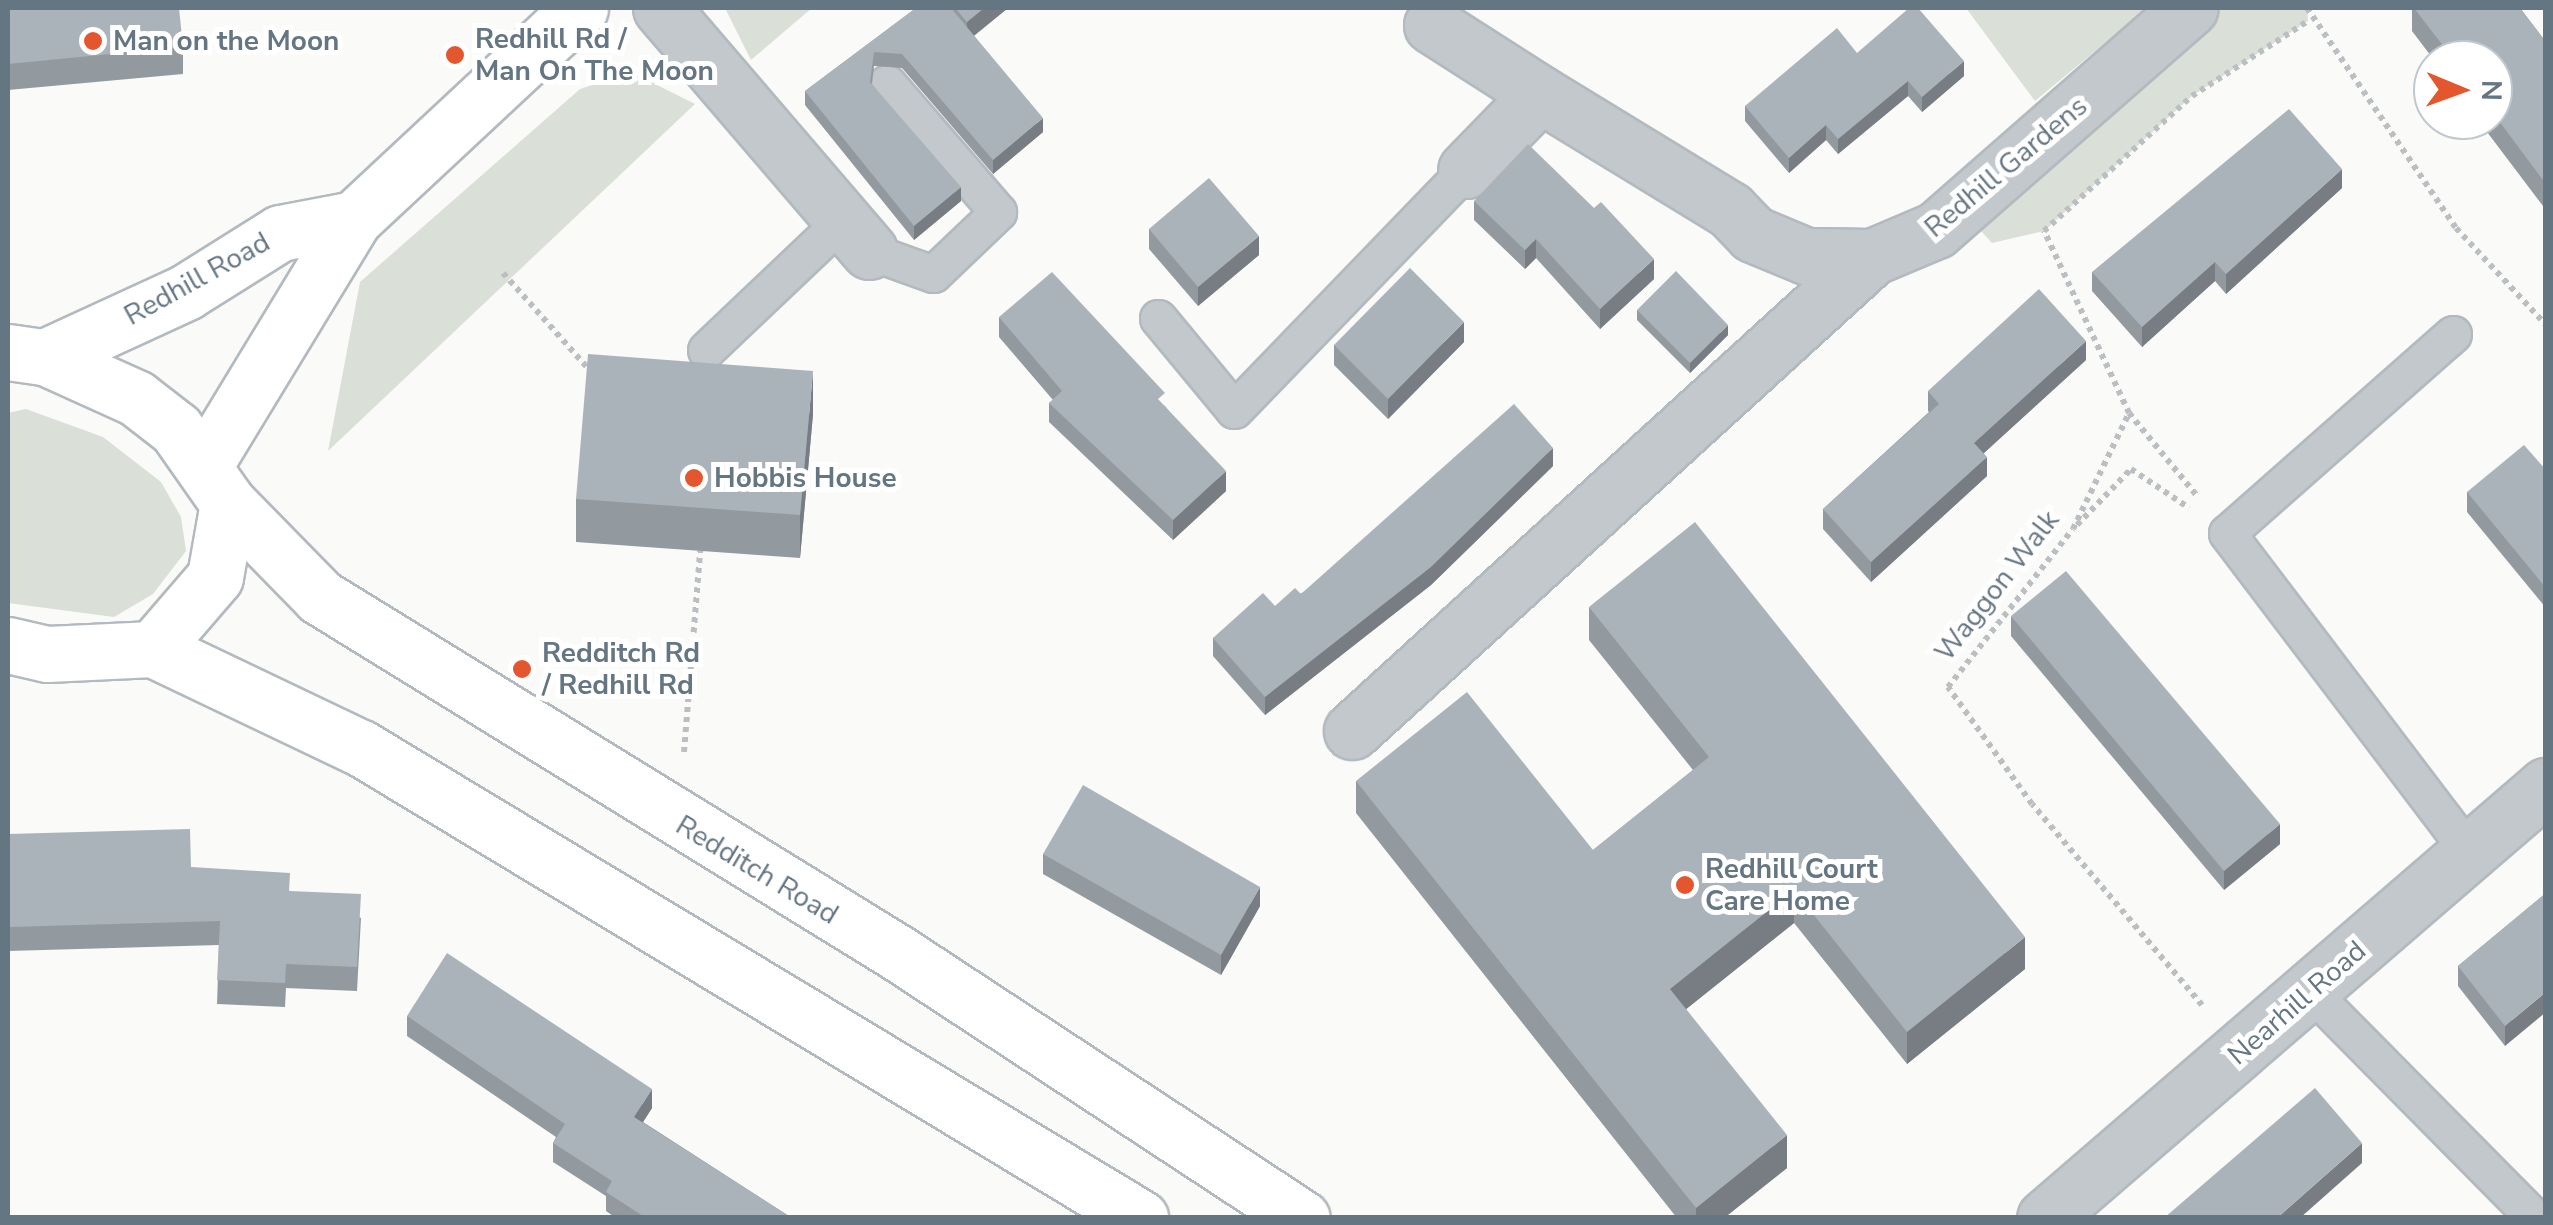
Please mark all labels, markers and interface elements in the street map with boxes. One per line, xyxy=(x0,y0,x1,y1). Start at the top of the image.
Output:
place label: Redhill Rd / Man On The Moon xyxy=(475,22,714,88)
place label: Man on the Moon xyxy=(113,24,339,58)
marker: Man on the Moon xyxy=(82,30,104,52)
north arrow xyxy=(2413,40,2513,140)
marker: Redhill Rd / Man On The Moon xyxy=(444,44,466,66)
text: N xyxy=(2472,80,2510,101)
street label: Redhill Gardens xyxy=(1918,89,2094,245)
street label: Redhill Road xyxy=(118,225,276,333)
place label: Hobbis House xyxy=(714,461,897,495)
marker: Hobbis House xyxy=(683,467,705,489)
street label: Waggon Walk xyxy=(1928,504,2066,668)
place label: Redditch Rd / Redhill Rd xyxy=(542,636,700,702)
marker: Redditch Rd / Redhill Rd xyxy=(511,658,533,680)
street label: Redditch Road xyxy=(670,808,844,932)
place label: Redhill Court Care Home xyxy=(1705,852,1878,918)
marker: Redhill Court Care Home xyxy=(1674,874,1696,896)
street label: Nearhill Road xyxy=(2221,934,2373,1072)

